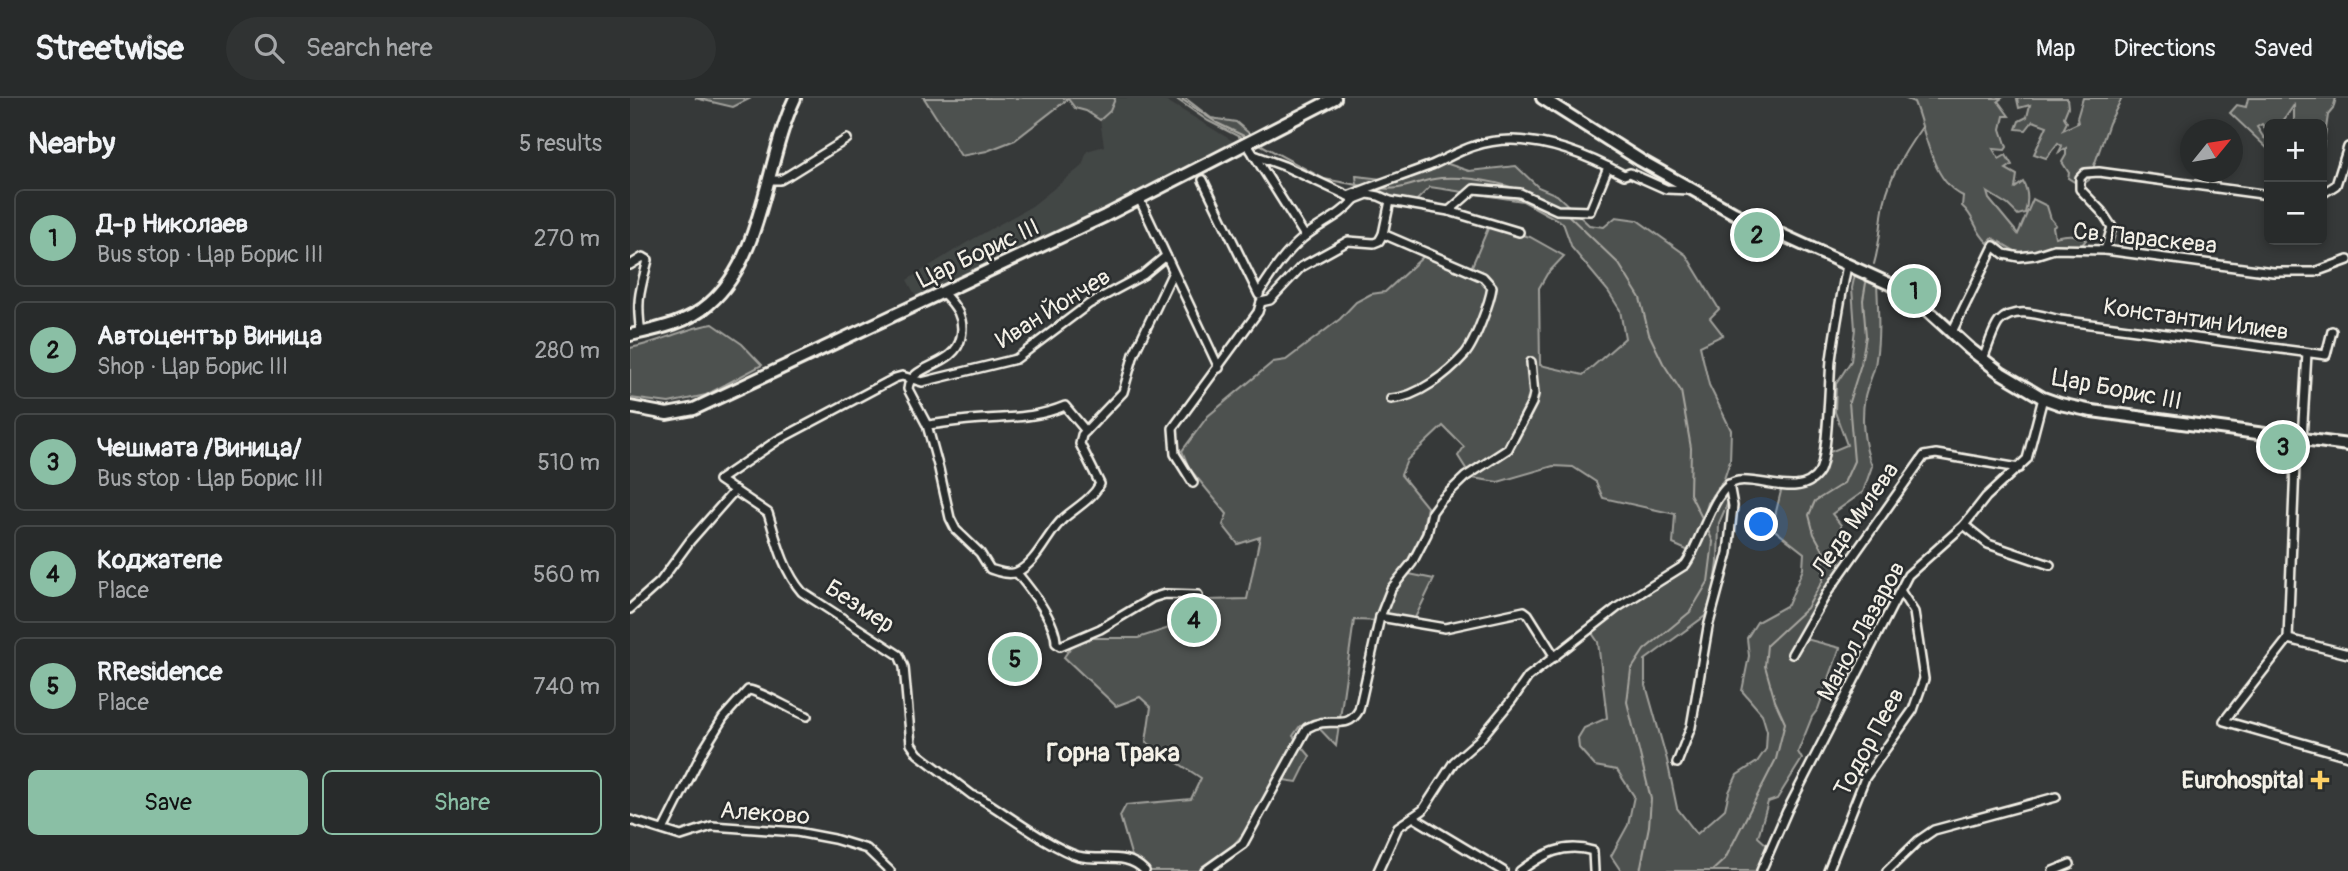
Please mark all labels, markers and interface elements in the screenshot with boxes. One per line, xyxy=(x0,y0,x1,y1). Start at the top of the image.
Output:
search box xyxy=(226,17,716,80)
text: Streetwise xyxy=(35,28,184,69)
icon: search xyxy=(250,29,288,67)
text: Search here xyxy=(306,32,433,64)
text: Map xyxy=(2036,34,2076,63)
text: Directions xyxy=(2114,34,2215,63)
text: Saved xyxy=(2253,34,2313,63)
north arrow xyxy=(2180,119,2243,182)
map controls xyxy=(2264,119,2327,245)
button: + xyxy=(2264,119,2327,182)
text: Nearby xyxy=(28,125,115,162)
text: 5 results xyxy=(519,129,602,158)
button: − xyxy=(2264,182,2327,245)
text: Д-р Николаев xyxy=(97,208,248,240)
pin: 2 xyxy=(1734,209,1780,261)
street label: Цар Борис III xyxy=(912,212,1044,294)
street label: Св. Параскева xyxy=(2072,217,2218,260)
text: 1 xyxy=(49,224,58,253)
text: 270 m xyxy=(534,224,600,253)
text: Bus stop · Цар Борис III xyxy=(97,240,324,269)
street label: Иван Йончев xyxy=(991,262,1116,355)
pin: 1 xyxy=(1891,265,1937,317)
street label: Константин Илиев xyxy=(2101,292,2290,347)
text: Автоцентър Виница xyxy=(97,320,322,352)
text: 2 xyxy=(47,336,59,365)
text: 280 m xyxy=(534,336,600,365)
text: Shop · Цар Борис III xyxy=(97,352,288,381)
street label: Цар Борис III xyxy=(2049,363,2184,416)
pin: 3 xyxy=(2260,421,2306,473)
text: Чешмата /Виница/ xyxy=(97,432,302,464)
text: 3 xyxy=(47,448,59,477)
text: 510 m xyxy=(537,448,600,477)
street label: Леда Милева xyxy=(1805,457,1905,583)
text: Bus stop · Цар Борис III xyxy=(97,464,324,493)
your location xyxy=(1744,507,1778,541)
text: Коджатепе xyxy=(97,544,222,576)
street label: Манол Лазаров xyxy=(1811,556,1912,706)
text: 4 xyxy=(46,560,60,589)
text: 560 m xyxy=(533,560,600,589)
street label: Безмер xyxy=(820,573,900,639)
text: Place xyxy=(97,576,149,605)
pin: 4 xyxy=(1171,594,1217,646)
pin: 5 xyxy=(992,633,1038,685)
text: RResidence xyxy=(97,656,222,688)
text: 5 xyxy=(47,672,59,701)
text: 740 m xyxy=(533,672,600,701)
street label: Тодор Пеев xyxy=(1828,683,1911,802)
text: Place xyxy=(97,688,149,717)
district label: Горна Трака xyxy=(1046,737,1180,769)
place label: Eurohospital xyxy=(2181,766,2304,795)
button: Save xyxy=(28,770,308,835)
button: Share xyxy=(322,770,602,835)
marker: Eurohospital xyxy=(2310,770,2330,790)
street label: Алеково xyxy=(719,796,811,831)

